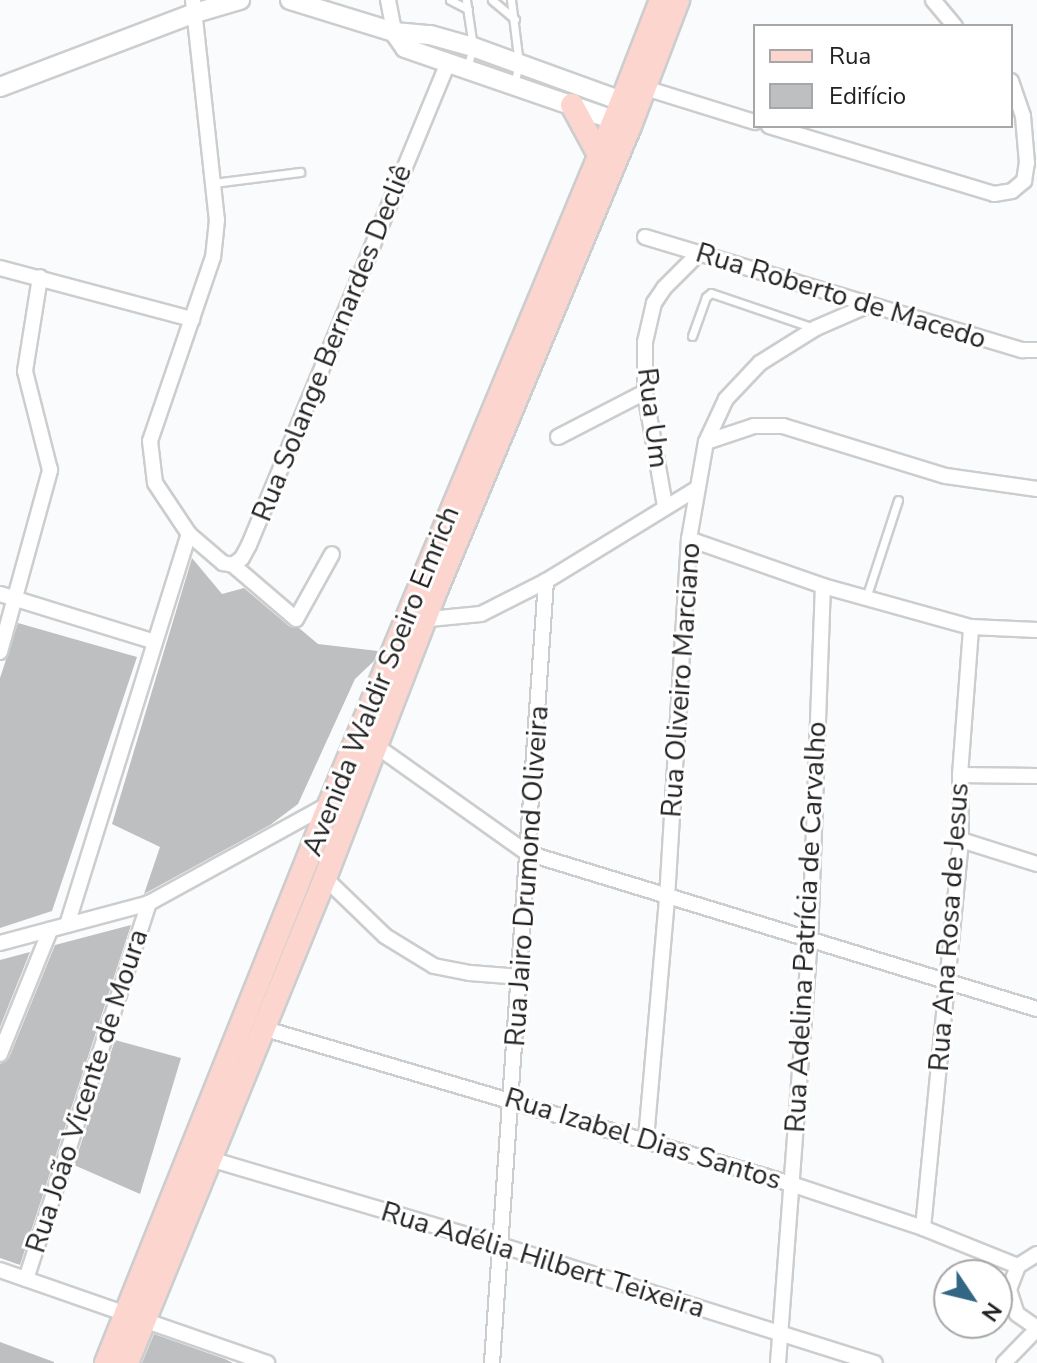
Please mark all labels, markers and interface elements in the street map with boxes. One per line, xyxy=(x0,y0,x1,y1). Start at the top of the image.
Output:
legend xyxy=(753,24,1013,128)
text: Rua xyxy=(829,40,871,72)
text: Edifício xyxy=(829,80,906,112)
street label: Rua Solange Bernardes Decliê xyxy=(245,160,419,526)
street label: Rua Roberto de Macedo xyxy=(692,236,990,356)
street label: Rua Um xyxy=(630,366,676,470)
street label: Avenida Waldir Soeiro Emrich xyxy=(295,501,467,861)
street label: Rua Oliveiro Marciano xyxy=(655,541,707,819)
street label: Rua Jairo Drumond Oliveira xyxy=(498,704,556,1048)
street label: Rua Adelina Patrícia de Carvalho xyxy=(778,721,834,1133)
street label: Rua Ana Rosa de Jesus xyxy=(922,782,976,1072)
street label: Rua João Vicente de Moura xyxy=(19,925,155,1257)
street label: Rua Izabel Dias Santos xyxy=(501,1081,785,1197)
street label: Rua Adélia Hilbert Teixeira xyxy=(377,1195,709,1325)
north arrow xyxy=(933,1259,1013,1339)
text: N xyxy=(974,1296,1008,1327)

